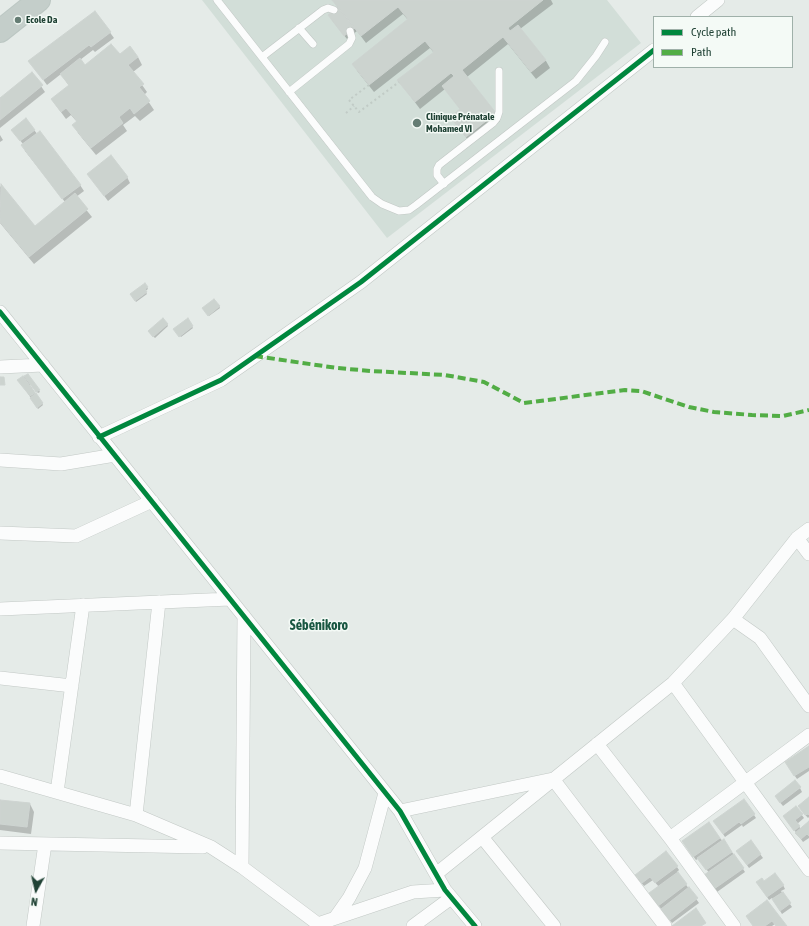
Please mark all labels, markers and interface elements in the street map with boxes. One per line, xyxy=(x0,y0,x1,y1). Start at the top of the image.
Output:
place label: Ecole Da xyxy=(26,14,57,26)
marker: Ecole Da xyxy=(13,15,23,25)
legend xyxy=(653,16,793,68)
text: Cycle path xyxy=(691,25,736,39)
text: Path xyxy=(691,45,712,59)
place label: Clinique Prénatale Mohamed VI xyxy=(426,111,495,134)
marker: Clinique Prénatale Mohamed VI xyxy=(411,117,423,129)
district label: Sébénikoro xyxy=(290,618,348,634)
north arrow xyxy=(16,870,56,910)
text: N xyxy=(30,895,38,908)

